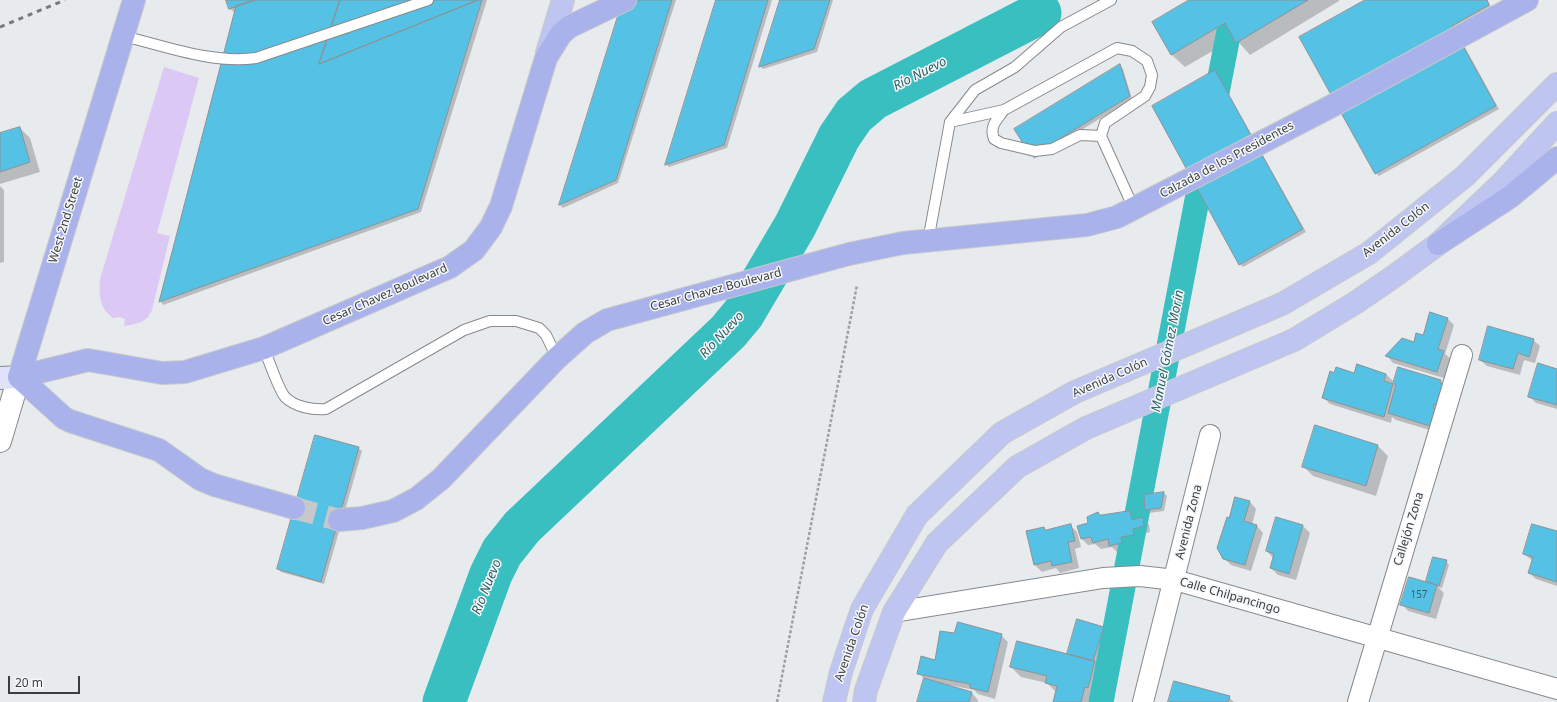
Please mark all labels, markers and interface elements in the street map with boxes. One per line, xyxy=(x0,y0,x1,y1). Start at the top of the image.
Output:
water label: Río Nuevo xyxy=(891,54,949,94)
street label: Calzada de los Presidentes xyxy=(1158,119,1296,201)
street label: West 2nd Street xyxy=(46,175,86,265)
street label: Avenida Colón xyxy=(1360,199,1432,261)
street label: Cesar Chavez Boulevard xyxy=(320,261,450,329)
street label: Cesar Chavez Boulevard xyxy=(649,266,783,314)
water label: Manuel Gómez Morin xyxy=(1149,289,1187,413)
water label: Río Nuevo xyxy=(697,309,747,361)
street label: Avenida Colón xyxy=(1070,355,1150,401)
street label: Avenida Zona xyxy=(1173,483,1205,561)
street label: Callejón Zona xyxy=(1391,490,1427,568)
water label: Río Nuevo xyxy=(469,557,505,617)
street label: Calle Chilpancingo xyxy=(1178,575,1282,617)
house number: 157 xyxy=(1410,589,1428,601)
street label: Avenida Colón xyxy=(832,602,872,684)
scale bar xyxy=(10,668,82,694)
text: 20 m xyxy=(15,674,43,691)

